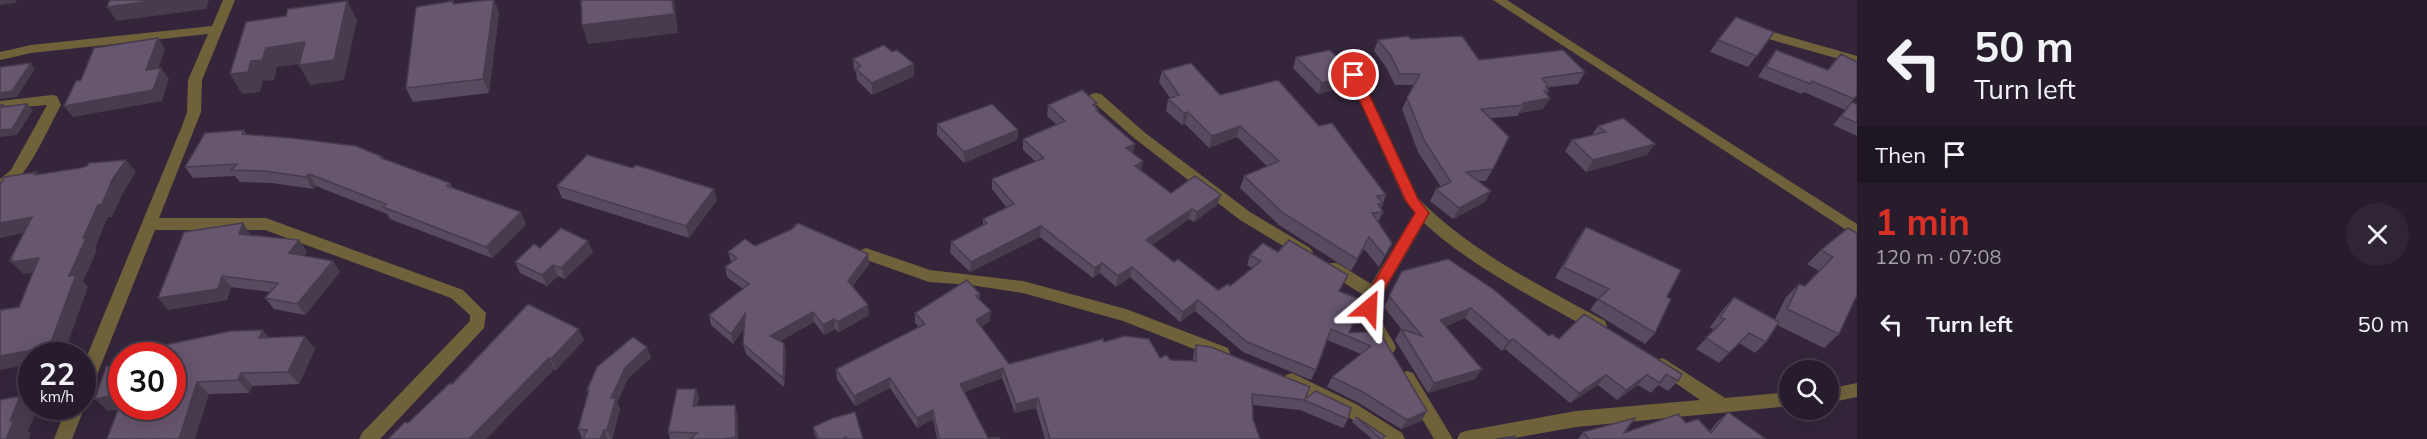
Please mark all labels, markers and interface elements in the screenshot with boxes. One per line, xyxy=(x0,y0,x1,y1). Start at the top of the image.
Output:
text: 50 m xyxy=(1974,20,2074,73)
icon: left xyxy=(1875,24,1953,102)
pin xyxy=(1328,49,1379,100)
icon: arrive xyxy=(1337,58,1370,91)
text: Turn left xyxy=(1974,72,2076,106)
icon: arrive xyxy=(1938,138,1971,171)
text: Then xyxy=(1875,141,1926,169)
text: 1 min xyxy=(1875,199,1970,244)
button: close xyxy=(2346,203,2409,266)
text: 120 m · 07:08 xyxy=(1875,244,2001,269)
position arrow xyxy=(1337,276,1401,340)
icon: left xyxy=(1875,308,1908,341)
text: Turn left xyxy=(1926,310,2013,338)
text: 50 m xyxy=(2358,310,2409,338)
speed limit sign: 30 xyxy=(108,342,186,420)
text: 22 xyxy=(39,355,75,393)
map controls xyxy=(1779,360,1839,420)
button: search xyxy=(1779,360,1839,420)
text: km/h xyxy=(40,387,74,406)

